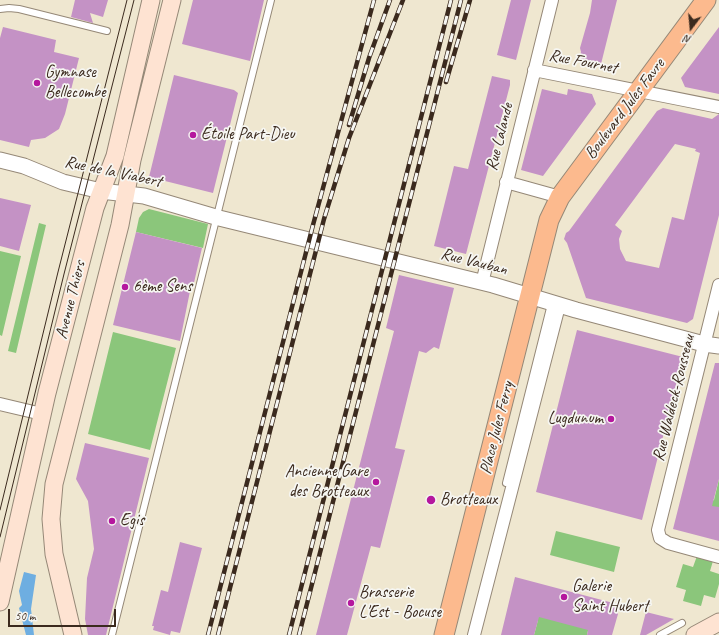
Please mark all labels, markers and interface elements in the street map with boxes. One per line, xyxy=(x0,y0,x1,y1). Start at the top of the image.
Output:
north arrow xyxy=(671,8,711,48)
text: N xyxy=(682,32,693,47)
street label: Rue Fournet xyxy=(547,45,619,79)
street label: Boulevard Jules Favre xyxy=(581,55,669,163)
place label: Gymnase Bellecombe xyxy=(45,63,106,103)
marker: Gymnase Bellecombe xyxy=(32,78,42,88)
street label: Rue Lalande xyxy=(482,101,518,173)
place label: Étoile Part-Dieu xyxy=(201,125,295,145)
marker: Étoile Part-Dieu xyxy=(188,130,198,140)
street label: Rue de la Viabert xyxy=(63,152,163,192)
street label: Rue Vauban xyxy=(439,244,509,280)
street label: Avenue Thiers xyxy=(51,259,91,341)
place label: 6ème Sens xyxy=(133,277,192,297)
marker: 6ème Sens xyxy=(120,282,130,292)
street label: Rue Waldeck-Rousseau xyxy=(648,333,700,463)
street label: Place Jules Ferry xyxy=(476,380,518,476)
place label: Lugdunum xyxy=(548,409,603,429)
marker: Lugdunum xyxy=(606,414,616,424)
place label: Ancienne Gare des Brotteaux xyxy=(285,462,368,502)
marker: Ancienne Gare des Brotteaux xyxy=(371,477,381,487)
place label: Brotteaux xyxy=(440,490,497,510)
marker: Brotteaux xyxy=(425,494,437,506)
place label: Egis xyxy=(120,511,144,531)
marker: Egis xyxy=(107,516,117,526)
place label: Galerie Saint Hubert xyxy=(572,577,648,617)
place label: Brasserie L'Est - Bocuse xyxy=(359,583,441,623)
marker: Galerie Saint Hubert xyxy=(559,592,569,602)
marker: Brasserie L'Est - Bocuse xyxy=(346,598,356,608)
scale bar xyxy=(10,601,118,627)
text: 50 m xyxy=(15,608,35,624)

